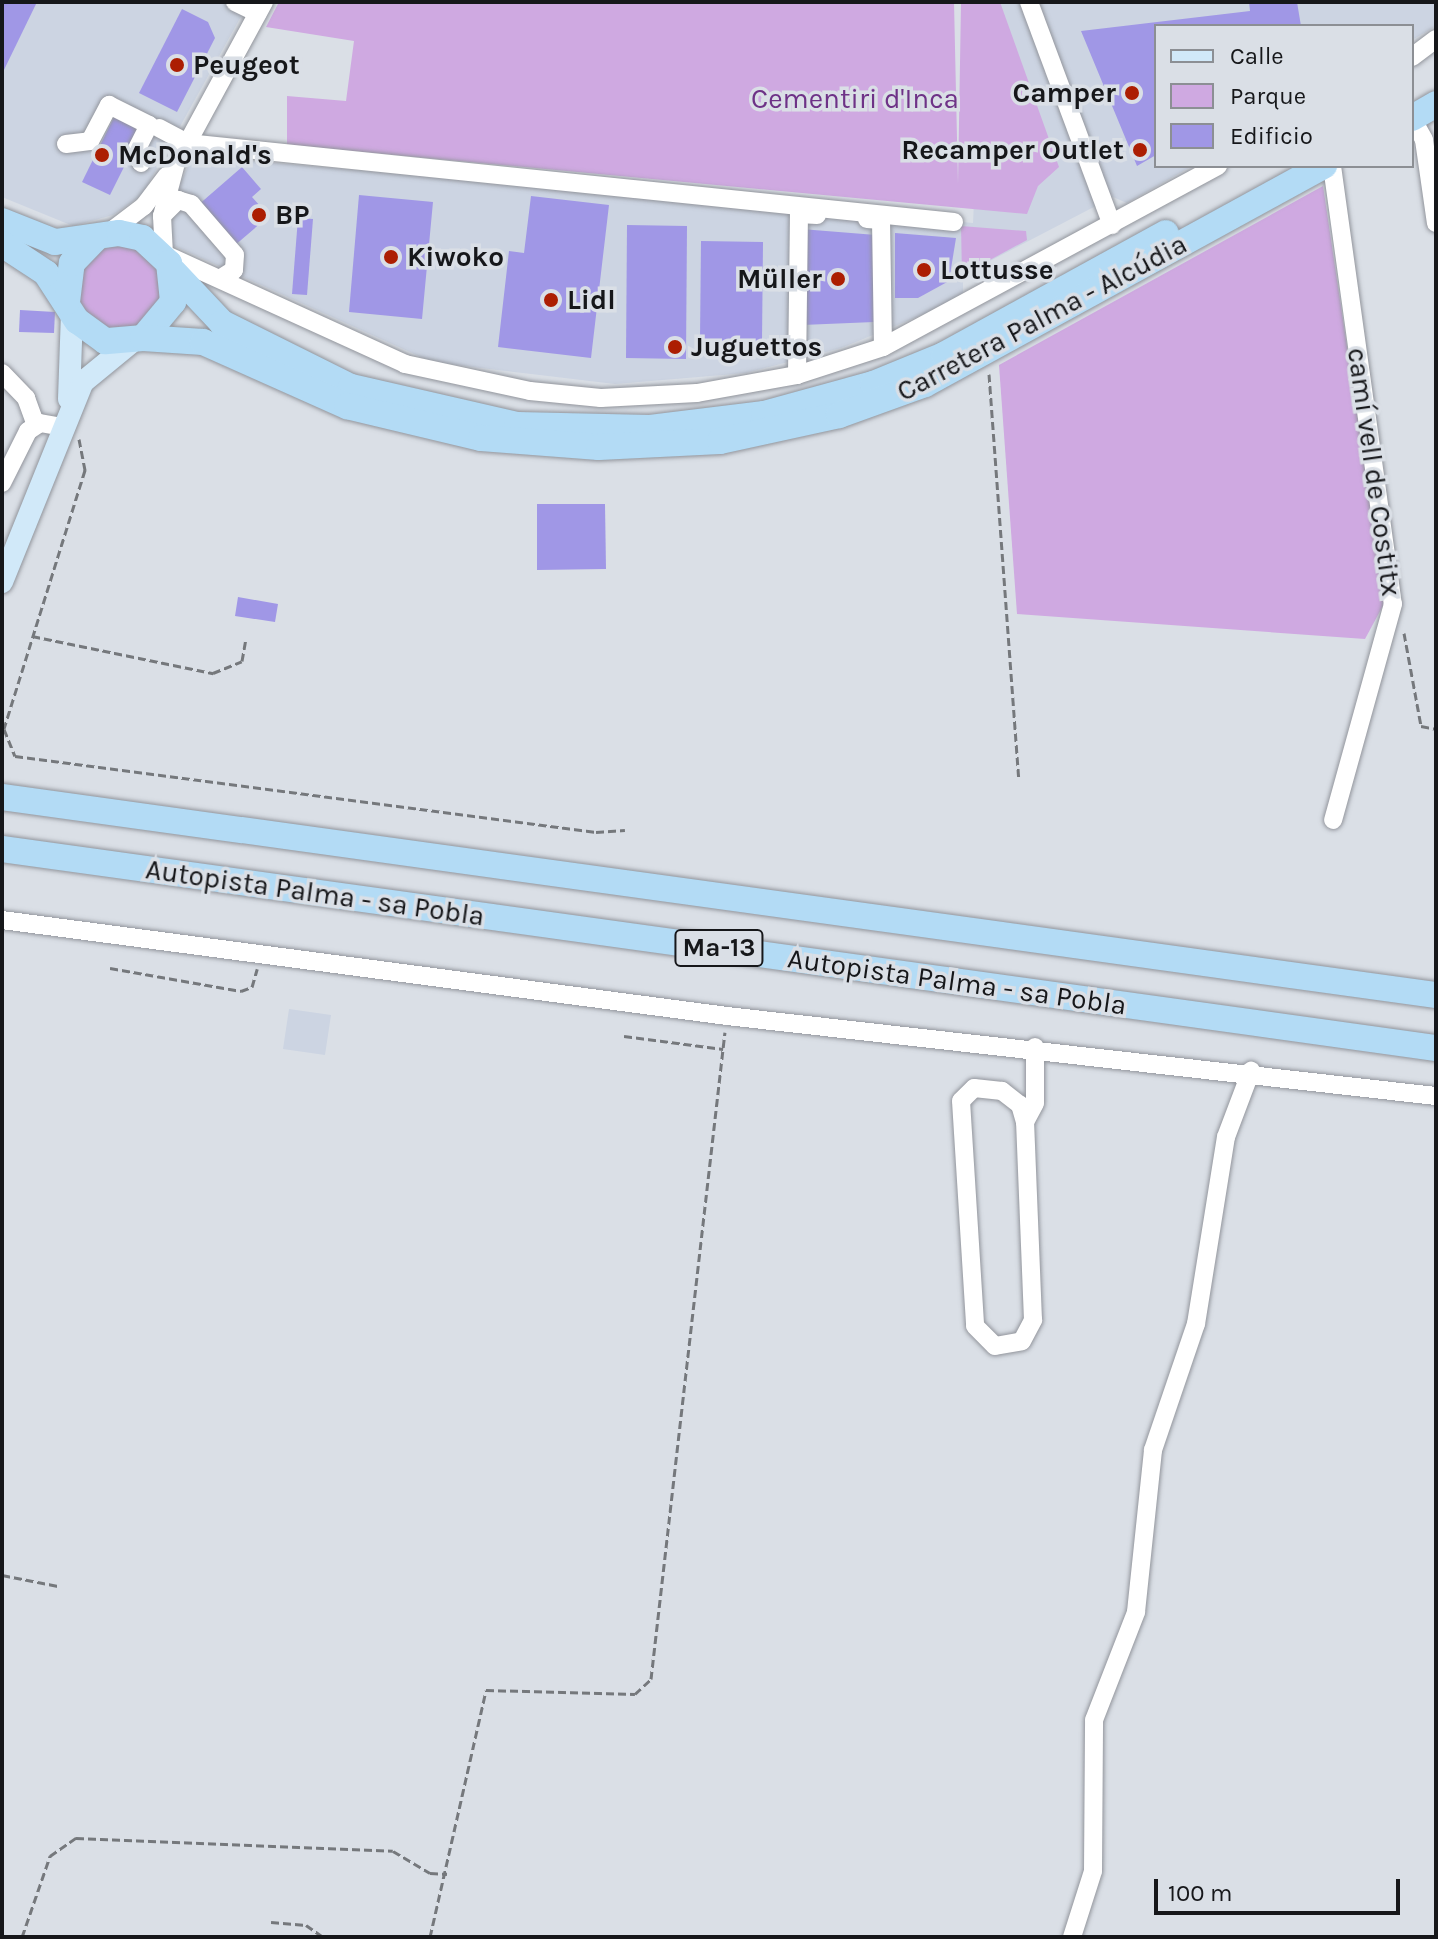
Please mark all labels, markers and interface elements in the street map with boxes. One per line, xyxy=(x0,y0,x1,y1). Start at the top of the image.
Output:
legend xyxy=(1154,24,1414,168)
text: Calle xyxy=(1230,42,1284,70)
place label: Peugeot xyxy=(193,48,300,82)
marker: Peugeot xyxy=(168,56,186,74)
place label: Camper xyxy=(1012,76,1116,110)
park label: Cementiri d'Inca xyxy=(751,82,959,116)
text: Parque xyxy=(1230,82,1306,110)
marker: Camper xyxy=(1123,84,1141,102)
text: Edificio xyxy=(1230,122,1313,150)
place label: Recamper Outlet xyxy=(901,133,1124,167)
place label: McDonald's xyxy=(118,138,272,172)
marker: Recamper Outlet xyxy=(1131,141,1149,159)
marker: McDonald's xyxy=(93,146,111,164)
place label: BP xyxy=(275,198,309,232)
marker: BP xyxy=(250,206,268,224)
street label: Carretera Palma - Alcúdia xyxy=(891,227,1193,409)
place label: Kiwoko xyxy=(407,240,504,274)
marker: Kiwoko xyxy=(382,248,400,266)
place label: Lottusse xyxy=(940,253,1054,287)
marker: Lottusse xyxy=(915,261,933,279)
place label: Müller xyxy=(737,262,822,296)
marker: Müller xyxy=(829,270,847,288)
place label: Lidl xyxy=(567,283,616,317)
marker: Lidl xyxy=(542,291,560,309)
place label: Juguettos xyxy=(691,330,822,364)
marker: Juguettos xyxy=(666,338,684,356)
street label: camí vell de Costitx xyxy=(1340,346,1408,598)
street label: Autopista Palma - sa Pobla xyxy=(143,853,487,933)
road number: Ma-13 xyxy=(673,926,765,970)
street label: Autopista Palma - sa Pobla xyxy=(785,942,1129,1022)
scale bar xyxy=(1158,1863,1404,1913)
text: 100 m xyxy=(1168,1879,1233,1907)

